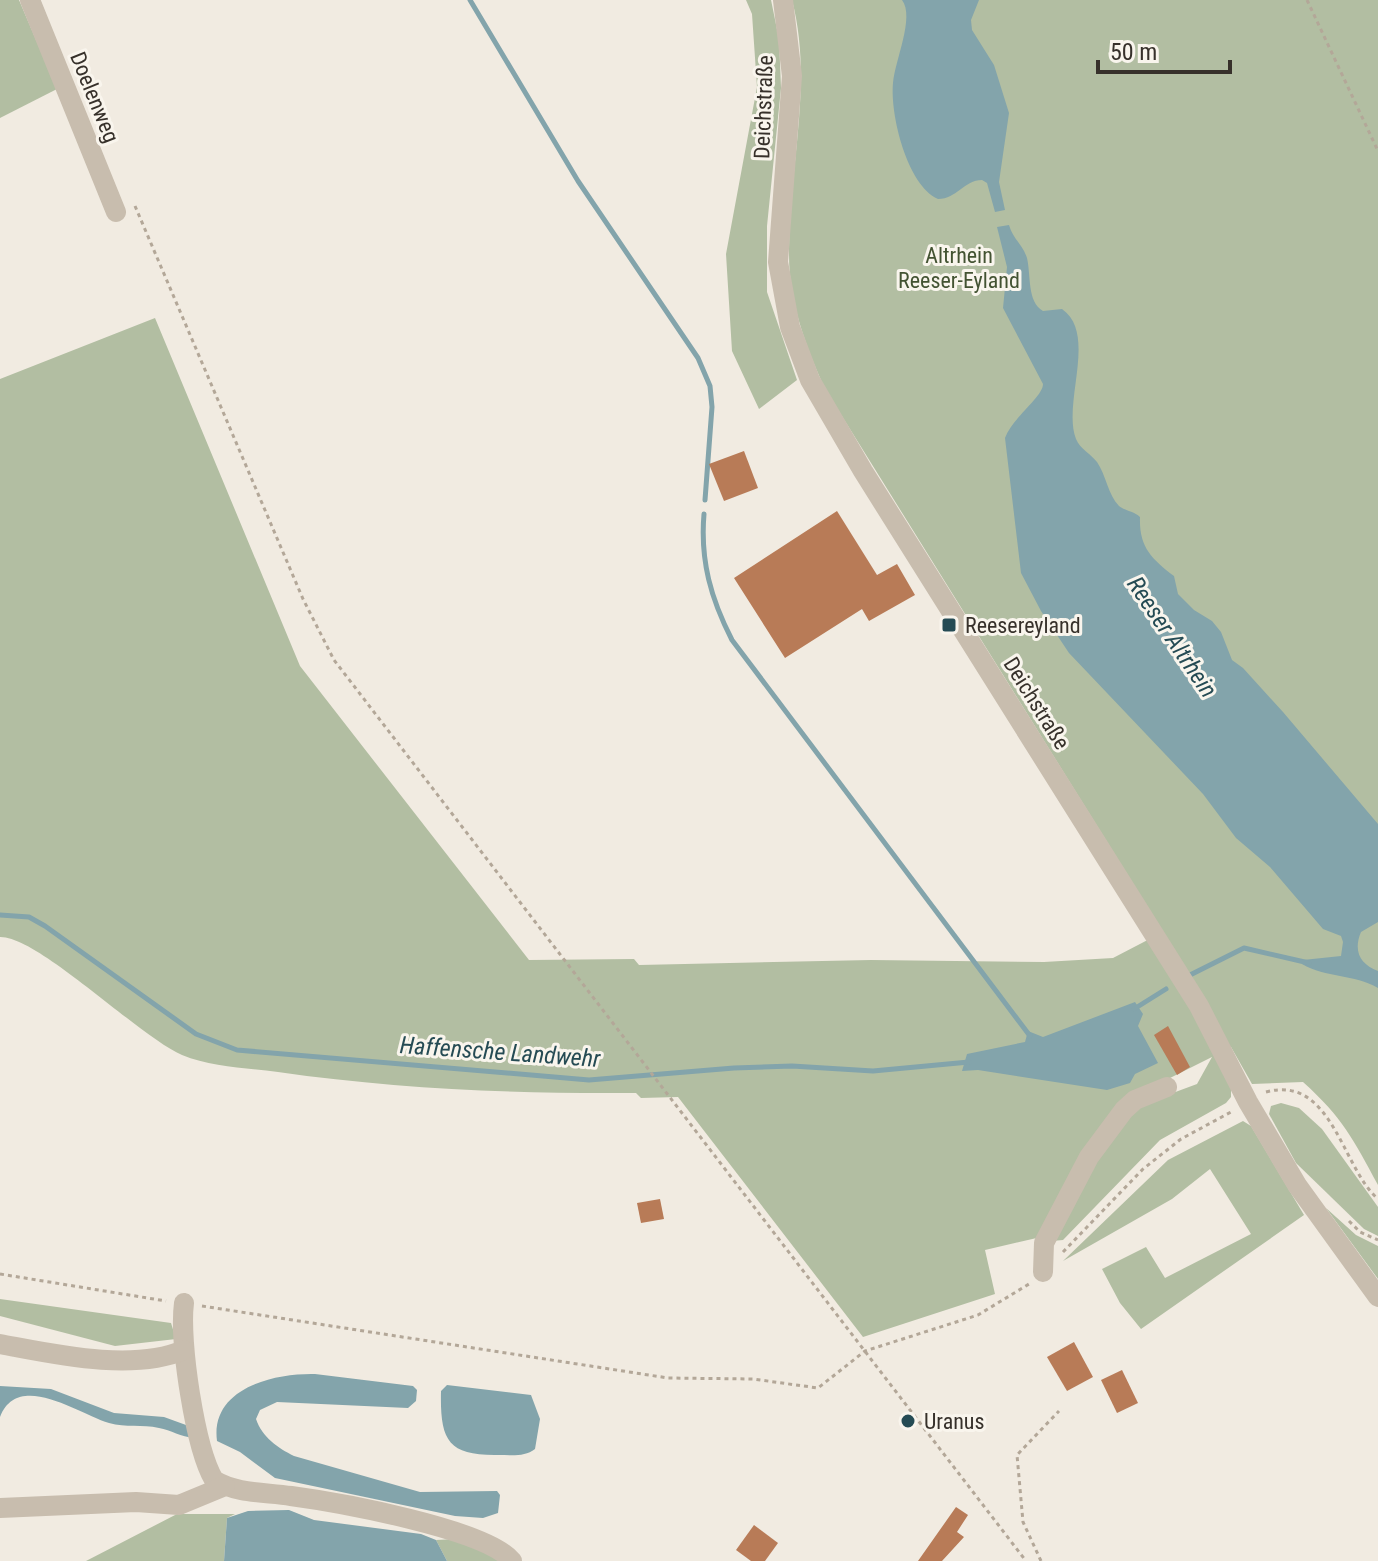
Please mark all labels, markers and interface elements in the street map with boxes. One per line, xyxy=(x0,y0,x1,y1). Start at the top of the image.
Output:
scale bar xyxy=(1098,24,1230,74)
text: 50 m xyxy=(1110,38,1157,66)
street label: Doelenweg xyxy=(65,48,124,146)
street label: Deichstraße xyxy=(749,55,778,159)
park label: Altrhein Reeser-Eyland xyxy=(898,243,1020,293)
water label: Reeser Altrhein xyxy=(1121,571,1223,703)
place label: Reesereyland xyxy=(965,613,1081,638)
marker: Reesereyland xyxy=(940,616,958,634)
street label: Deichstraße xyxy=(998,653,1075,754)
water label: Haffensche Landwehr xyxy=(399,1031,602,1073)
place label: Uranus xyxy=(924,1409,985,1434)
marker: Uranus xyxy=(899,1412,917,1430)

